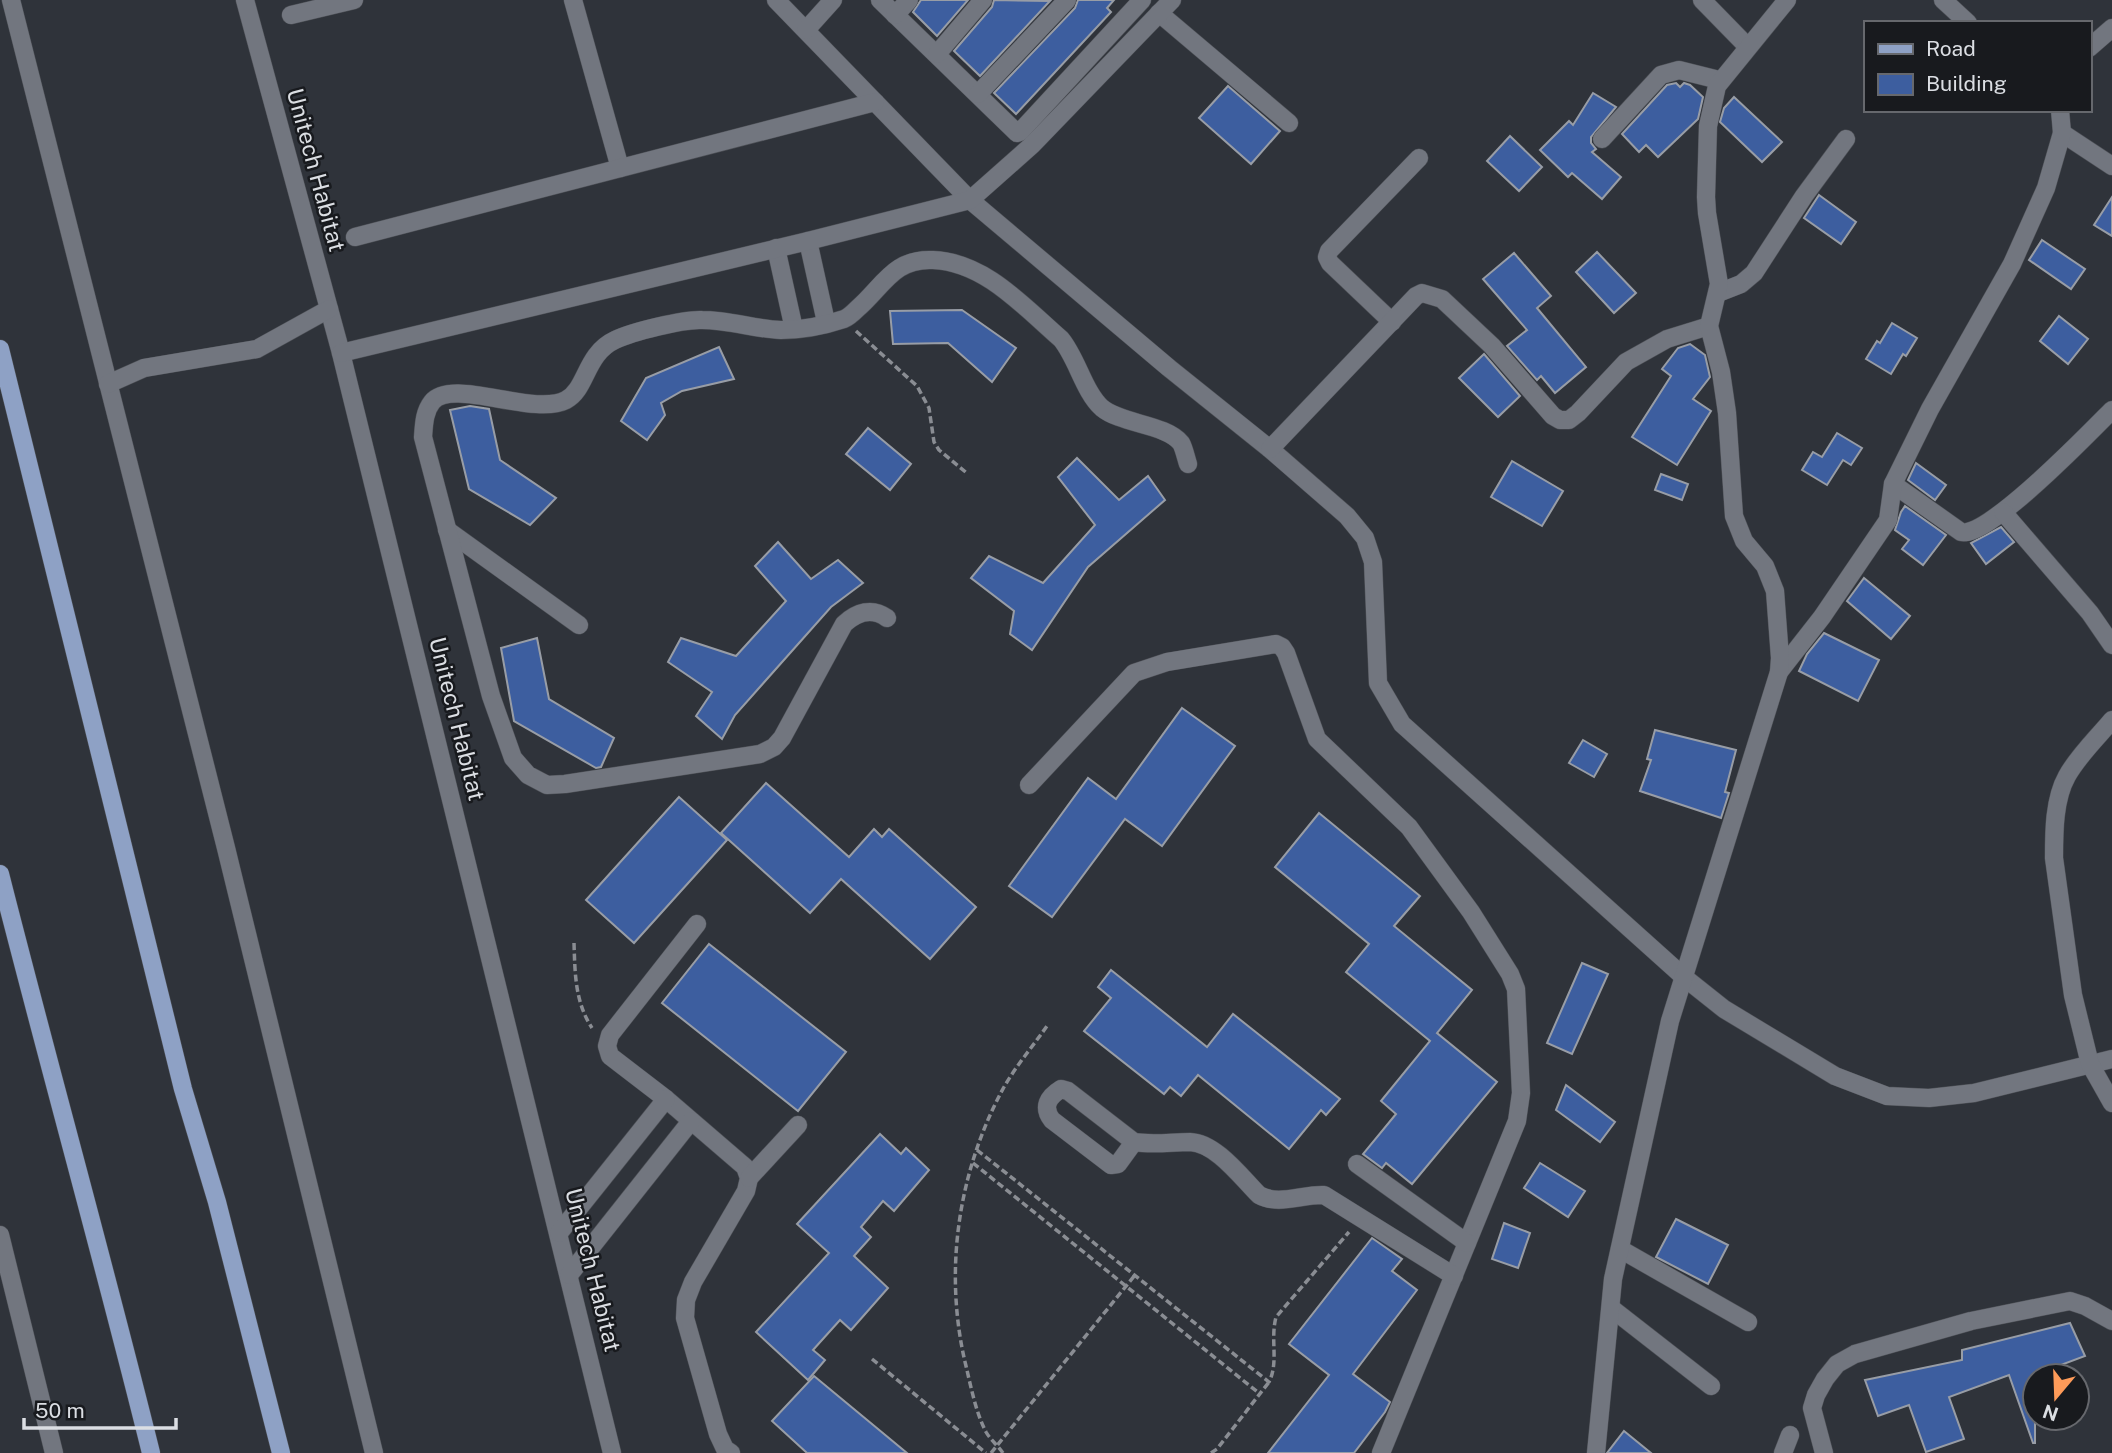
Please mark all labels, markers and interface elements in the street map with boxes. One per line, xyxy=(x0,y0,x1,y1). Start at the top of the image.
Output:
legend xyxy=(1864,21,2091,112)
text: Road xyxy=(1926,36,1976,61)
text: Building xyxy=(1926,71,2007,96)
street label: Unitech Habitat xyxy=(282,85,351,254)
street label: Unitech Habitat xyxy=(424,634,491,803)
street label: Unitech Habitat xyxy=(560,1185,627,1354)
north arrow xyxy=(2021,1362,2091,1432)
scale bar xyxy=(24,1386,177,1430)
text: 50 m xyxy=(35,1398,85,1423)
text: N xyxy=(2040,1400,2061,1426)

